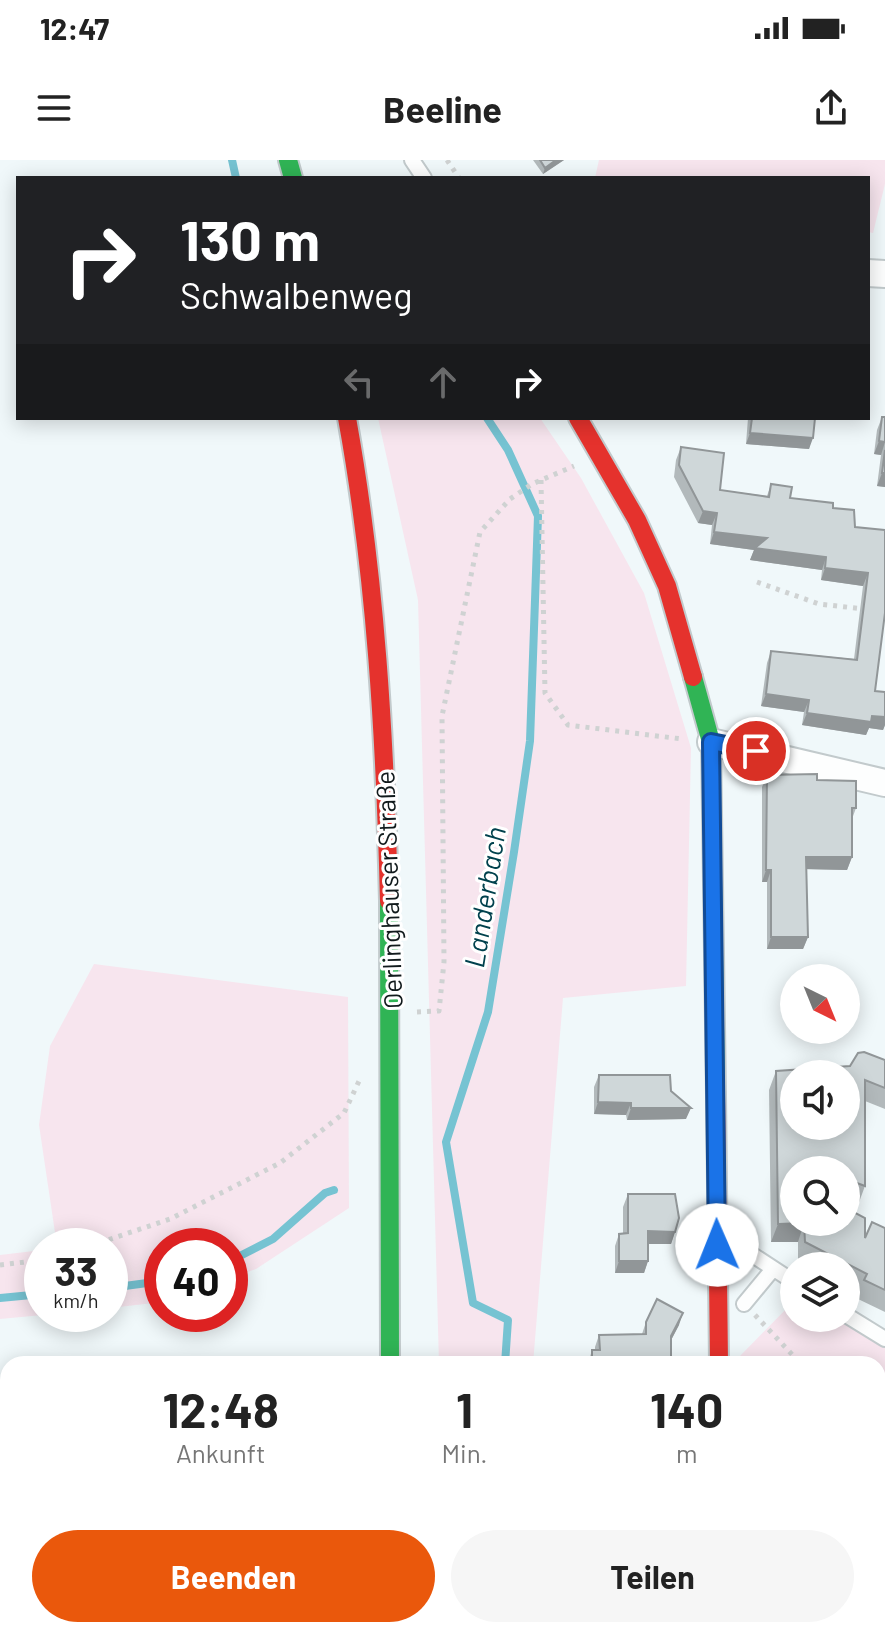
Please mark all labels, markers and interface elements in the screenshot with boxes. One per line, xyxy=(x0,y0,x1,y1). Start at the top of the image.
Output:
text: 12:47 xyxy=(40,10,109,46)
icon: menu xyxy=(32,86,76,130)
icon: share xyxy=(809,86,853,130)
text: Beeline xyxy=(383,87,502,130)
text: 130 m xyxy=(180,205,320,272)
icon: right xyxy=(48,208,152,312)
text: Schwalbenweg xyxy=(180,273,413,316)
icon: left xyxy=(337,360,381,404)
icon: ahead xyxy=(421,360,465,404)
icon: right xyxy=(505,360,549,404)
pin xyxy=(722,717,790,785)
icon: arrive xyxy=(734,729,778,773)
street label: Oerlinghauser Straße xyxy=(368,771,408,1009)
water label: Landerbach xyxy=(456,824,512,970)
north arrow xyxy=(780,964,860,1044)
map controls xyxy=(780,964,860,1332)
button: sound xyxy=(780,1060,860,1140)
button: search xyxy=(780,1156,860,1236)
position arrow xyxy=(675,1203,759,1287)
speed limit sign: 40 xyxy=(144,1228,248,1332)
text: 33 xyxy=(54,1246,98,1294)
button: layers xyxy=(780,1252,860,1332)
text: km/h xyxy=(53,1288,99,1312)
text: 12:48 xyxy=(163,1380,279,1438)
text: 1 xyxy=(456,1380,473,1438)
text: 140 xyxy=(650,1380,723,1438)
text: Ankunft xyxy=(176,1437,265,1468)
text: Min. xyxy=(442,1437,487,1468)
text: m xyxy=(676,1437,697,1468)
button: Beenden xyxy=(32,1530,435,1622)
button: Teilen xyxy=(451,1530,854,1622)

